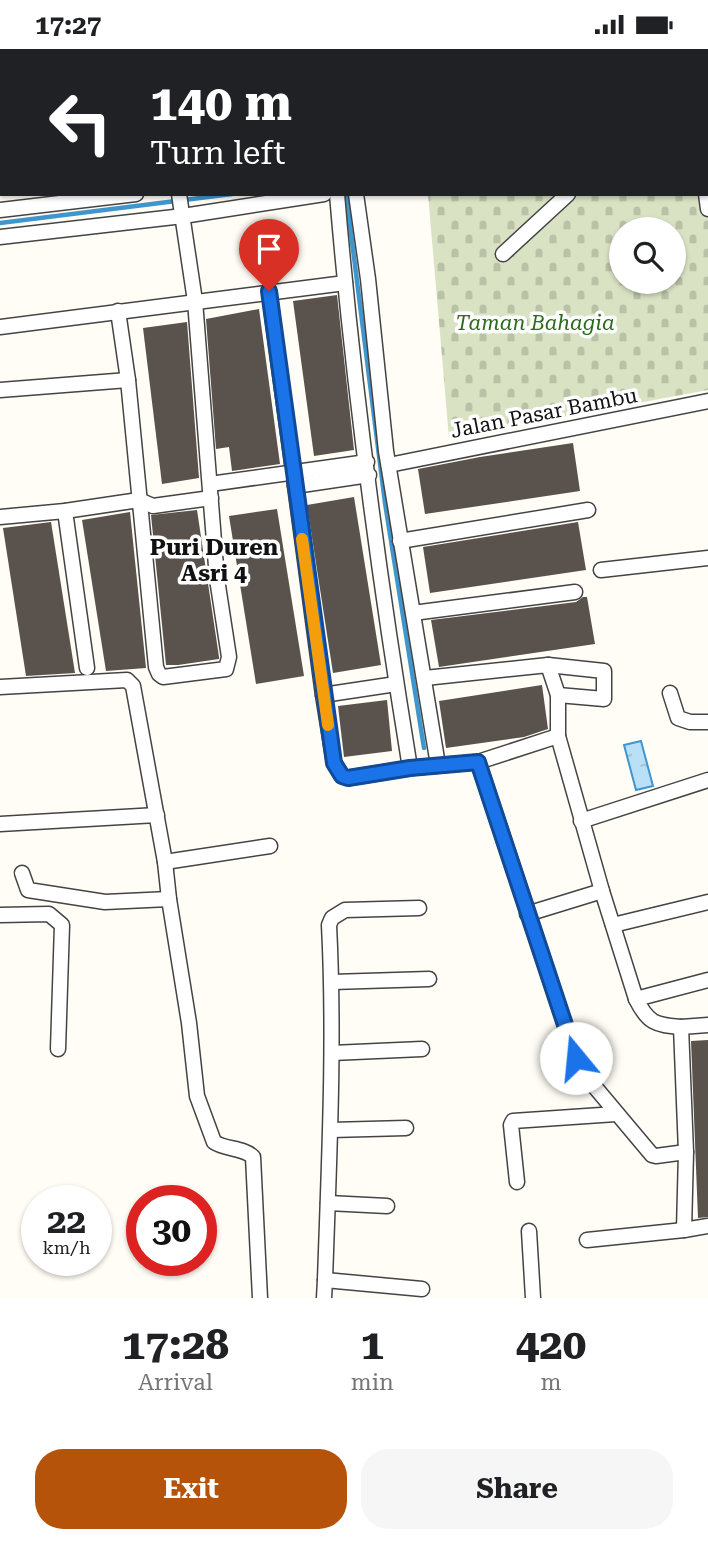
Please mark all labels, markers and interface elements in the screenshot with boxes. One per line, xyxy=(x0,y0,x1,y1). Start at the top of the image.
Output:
text: 17:27 xyxy=(35,10,101,40)
text: 140 m xyxy=(150,75,292,132)
icon: left xyxy=(35,77,126,168)
text: Turn left xyxy=(150,134,285,172)
map controls xyxy=(609,217,686,294)
button: search xyxy=(609,217,686,294)
pin xyxy=(239,219,299,291)
icon: arrive xyxy=(250,230,288,268)
park label: Taman Bahagia xyxy=(455,311,615,335)
street label: Jalan Pasar Bambu xyxy=(449,383,639,443)
district label: Puri Duren Asri 4 xyxy=(150,534,279,587)
position arrow xyxy=(539,1021,613,1095)
speed limit sign: 30 xyxy=(126,1185,217,1276)
text: 22 xyxy=(47,1201,86,1242)
text: km/h xyxy=(42,1237,91,1258)
text: 17:28 xyxy=(122,1320,229,1369)
text: 1 xyxy=(361,1320,384,1369)
text: 420 xyxy=(516,1320,586,1369)
text: Arrival xyxy=(138,1369,213,1396)
text: min xyxy=(351,1369,394,1396)
text: m xyxy=(540,1369,561,1396)
button: Exit xyxy=(35,1449,347,1529)
button: Share xyxy=(361,1449,673,1529)

